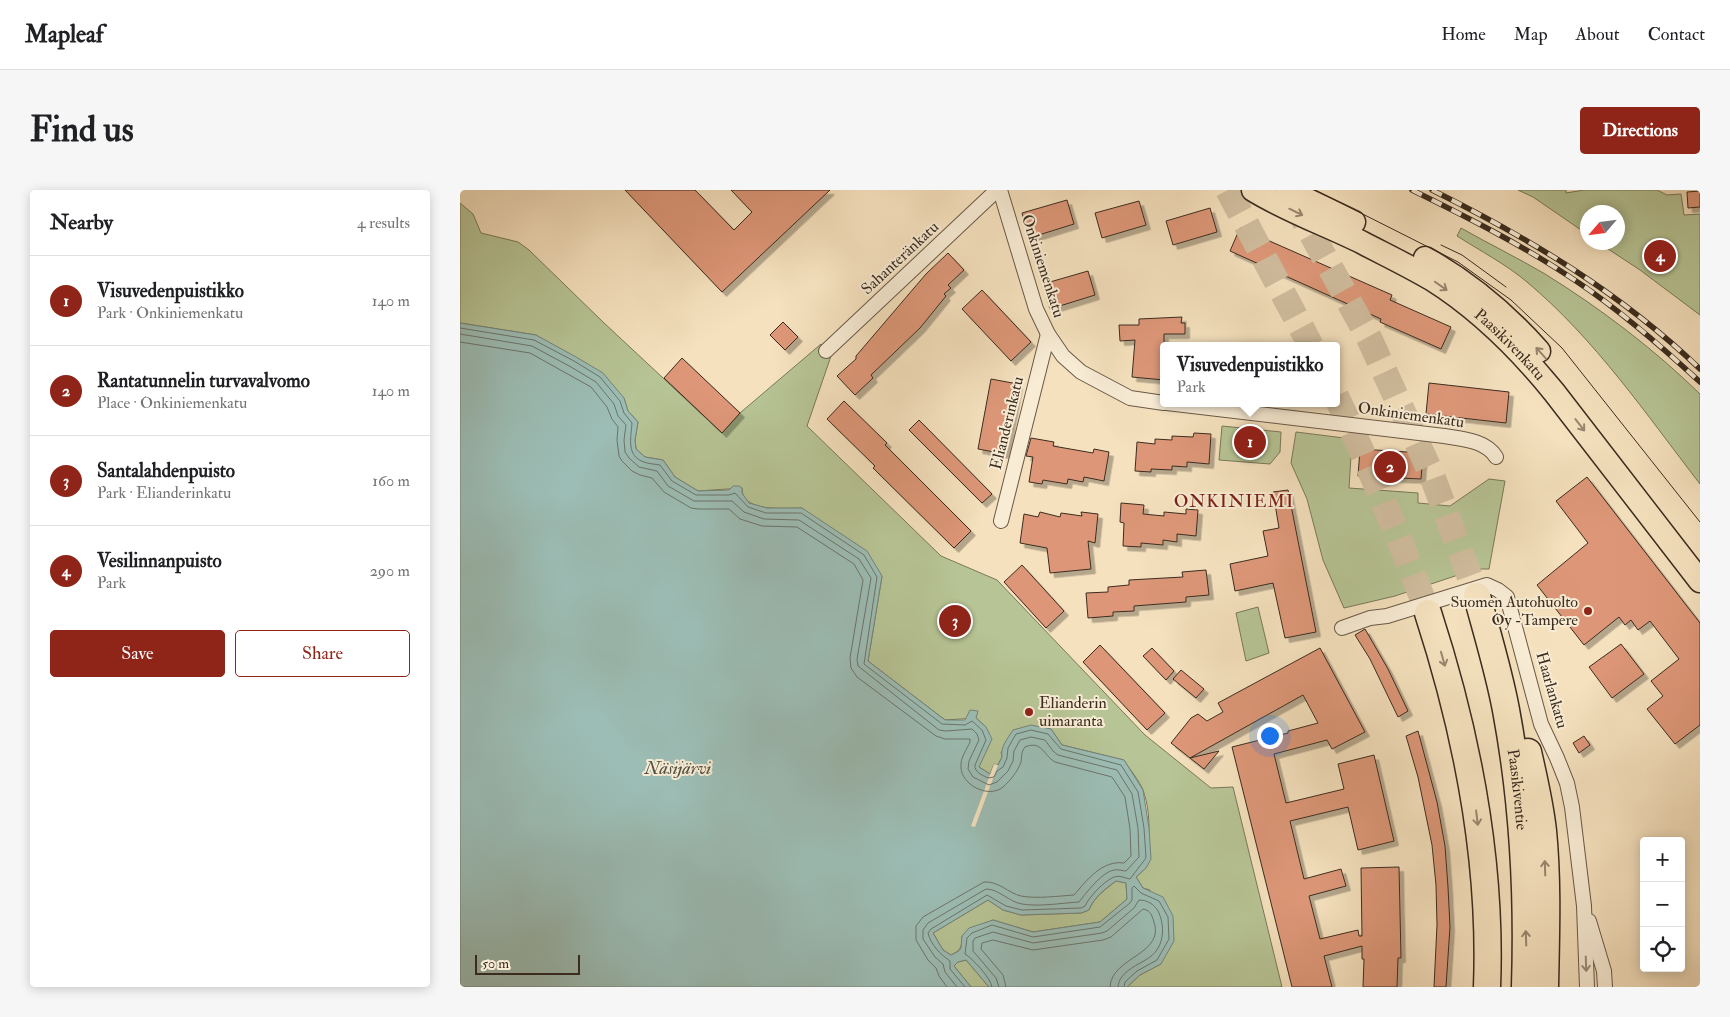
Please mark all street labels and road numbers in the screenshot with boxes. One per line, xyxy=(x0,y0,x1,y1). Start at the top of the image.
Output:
street label: Onkiniemenkatu xyxy=(1017,212,1069,320)
street label: Sahanteränkatu xyxy=(857,217,943,299)
street label: Paasikivenkatu xyxy=(1470,305,1550,384)
street label: Elianderinkatu xyxy=(986,374,1028,472)
street label: Onkiniemenkatu xyxy=(1357,398,1465,432)
street label: Haarlankatu xyxy=(1532,649,1572,731)
street label: Paasikiventie xyxy=(1503,748,1532,831)

